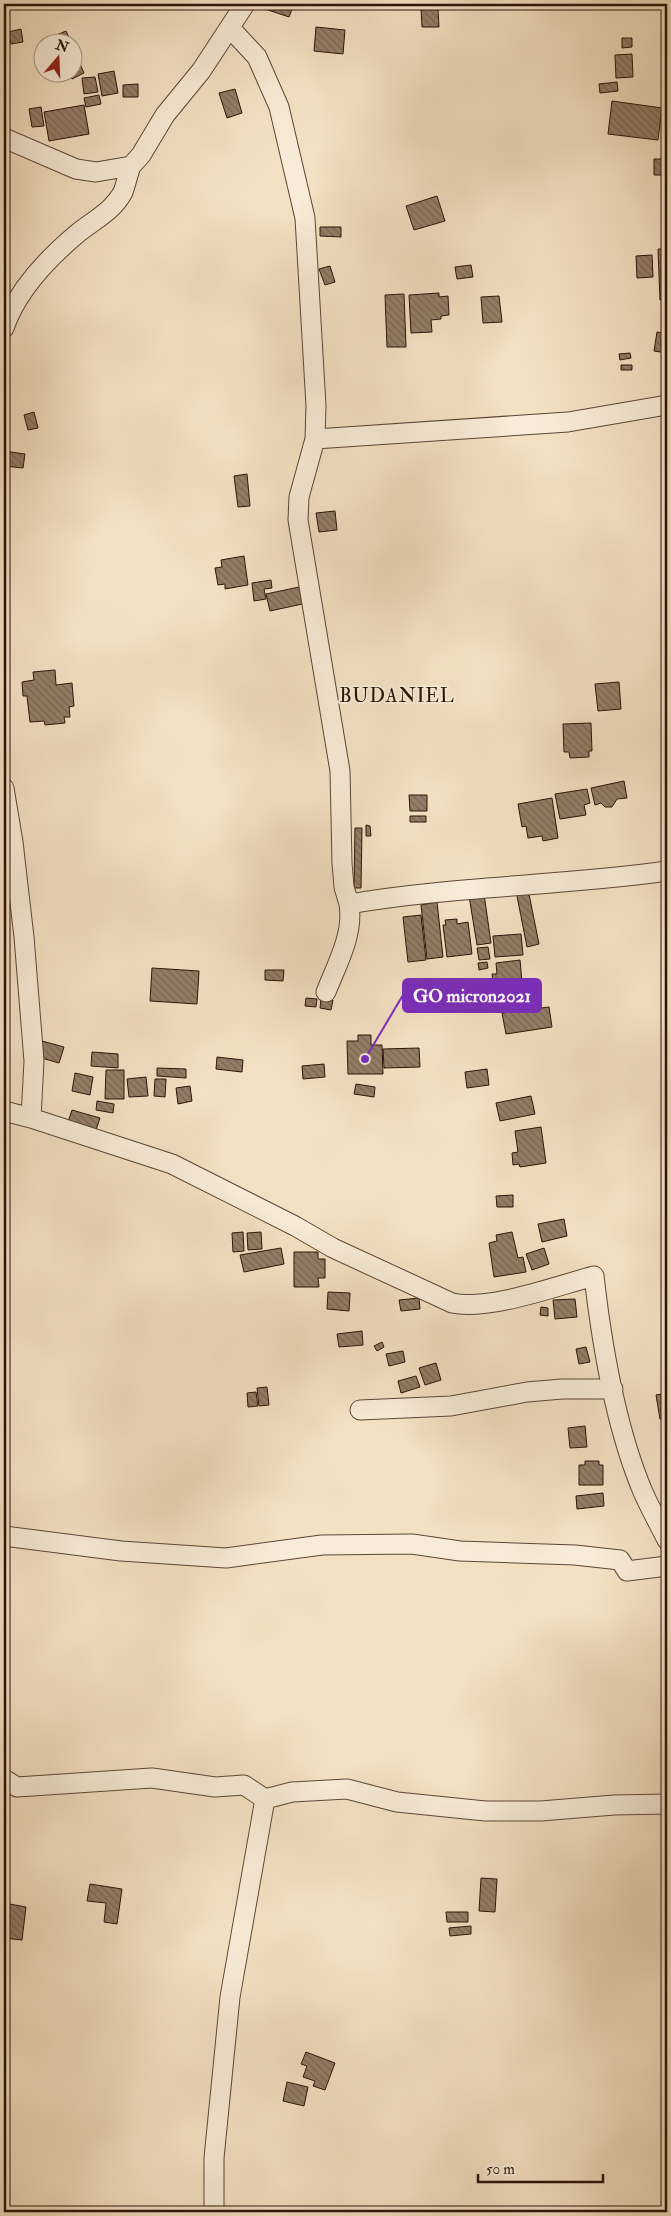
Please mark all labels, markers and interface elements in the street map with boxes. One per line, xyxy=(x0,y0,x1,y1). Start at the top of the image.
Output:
north arrow xyxy=(32,32,82,82)
text: N xyxy=(52,36,71,56)
district label: BUDANIEL xyxy=(339,684,455,708)
callout: GO micron2021 xyxy=(403,979,541,1012)
text: GO micron2021 xyxy=(413,985,531,1008)
scale bar xyxy=(478,2151,604,2183)
text: 50 m xyxy=(486,2160,515,2179)

